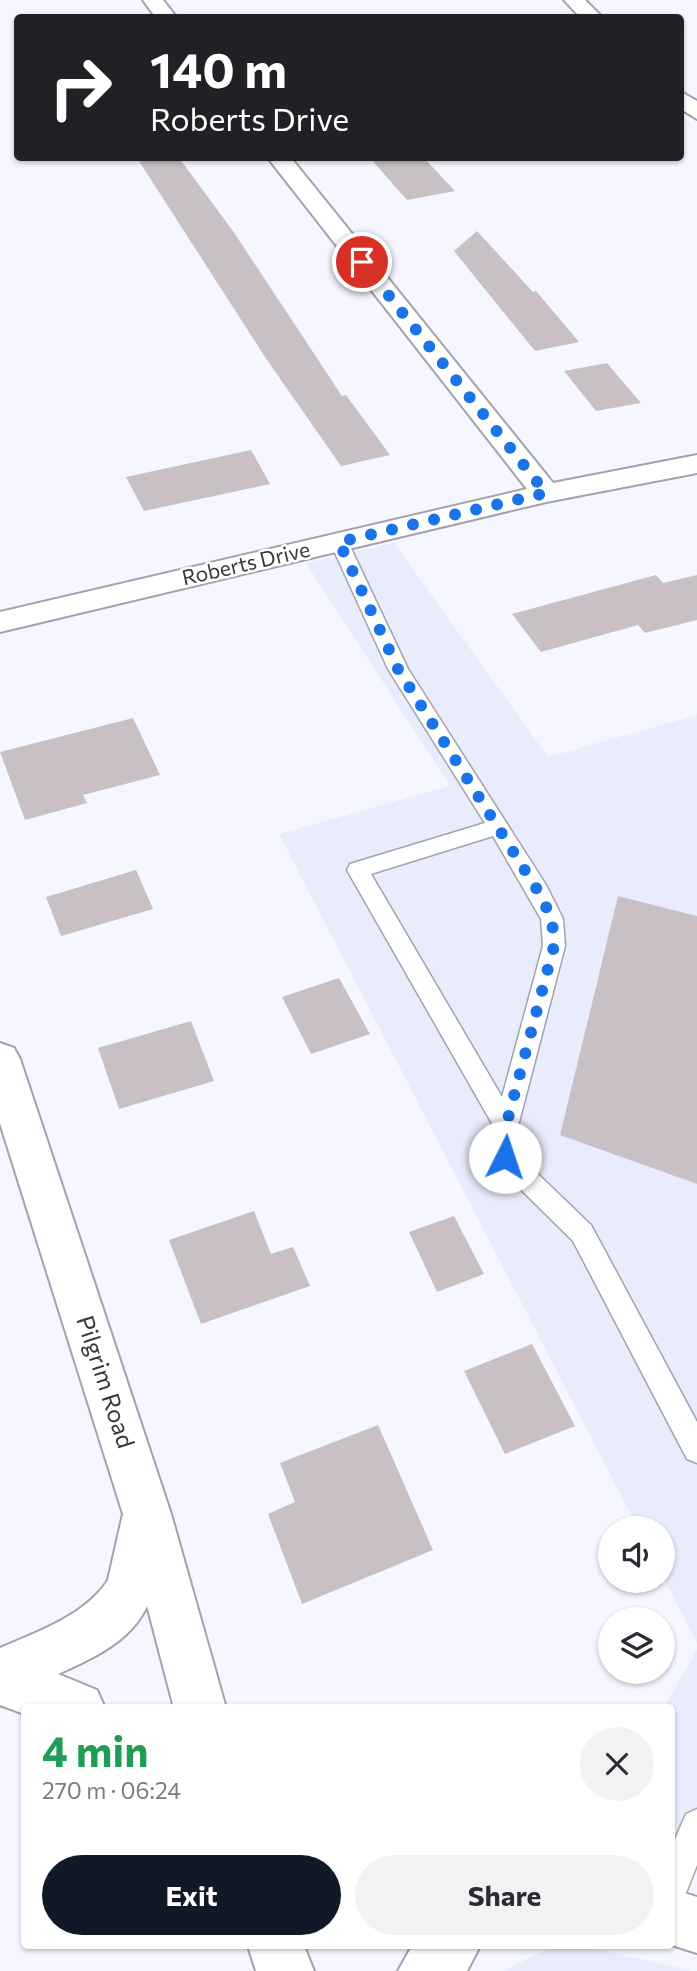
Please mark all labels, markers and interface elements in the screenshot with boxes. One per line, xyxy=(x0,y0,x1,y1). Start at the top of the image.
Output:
text: 140 m xyxy=(150,38,287,98)
icon: right xyxy=(35,42,126,133)
text: Roberts Drive xyxy=(150,98,349,138)
pin xyxy=(332,232,392,292)
icon: arrive xyxy=(343,243,381,281)
street label: Roberts Drive xyxy=(179,536,312,589)
position arrow xyxy=(468,1120,542,1194)
street label: Pilgrim Road xyxy=(71,1312,141,1451)
map controls xyxy=(598,1516,675,1684)
button: sound xyxy=(598,1516,675,1593)
button: layers xyxy=(598,1607,675,1684)
text: 4 min xyxy=(42,1724,148,1776)
button: close xyxy=(580,1727,654,1801)
text: 270 m · 06:24 xyxy=(42,1776,181,1804)
button: Exit xyxy=(42,1855,341,1935)
button: Share xyxy=(355,1855,654,1935)

